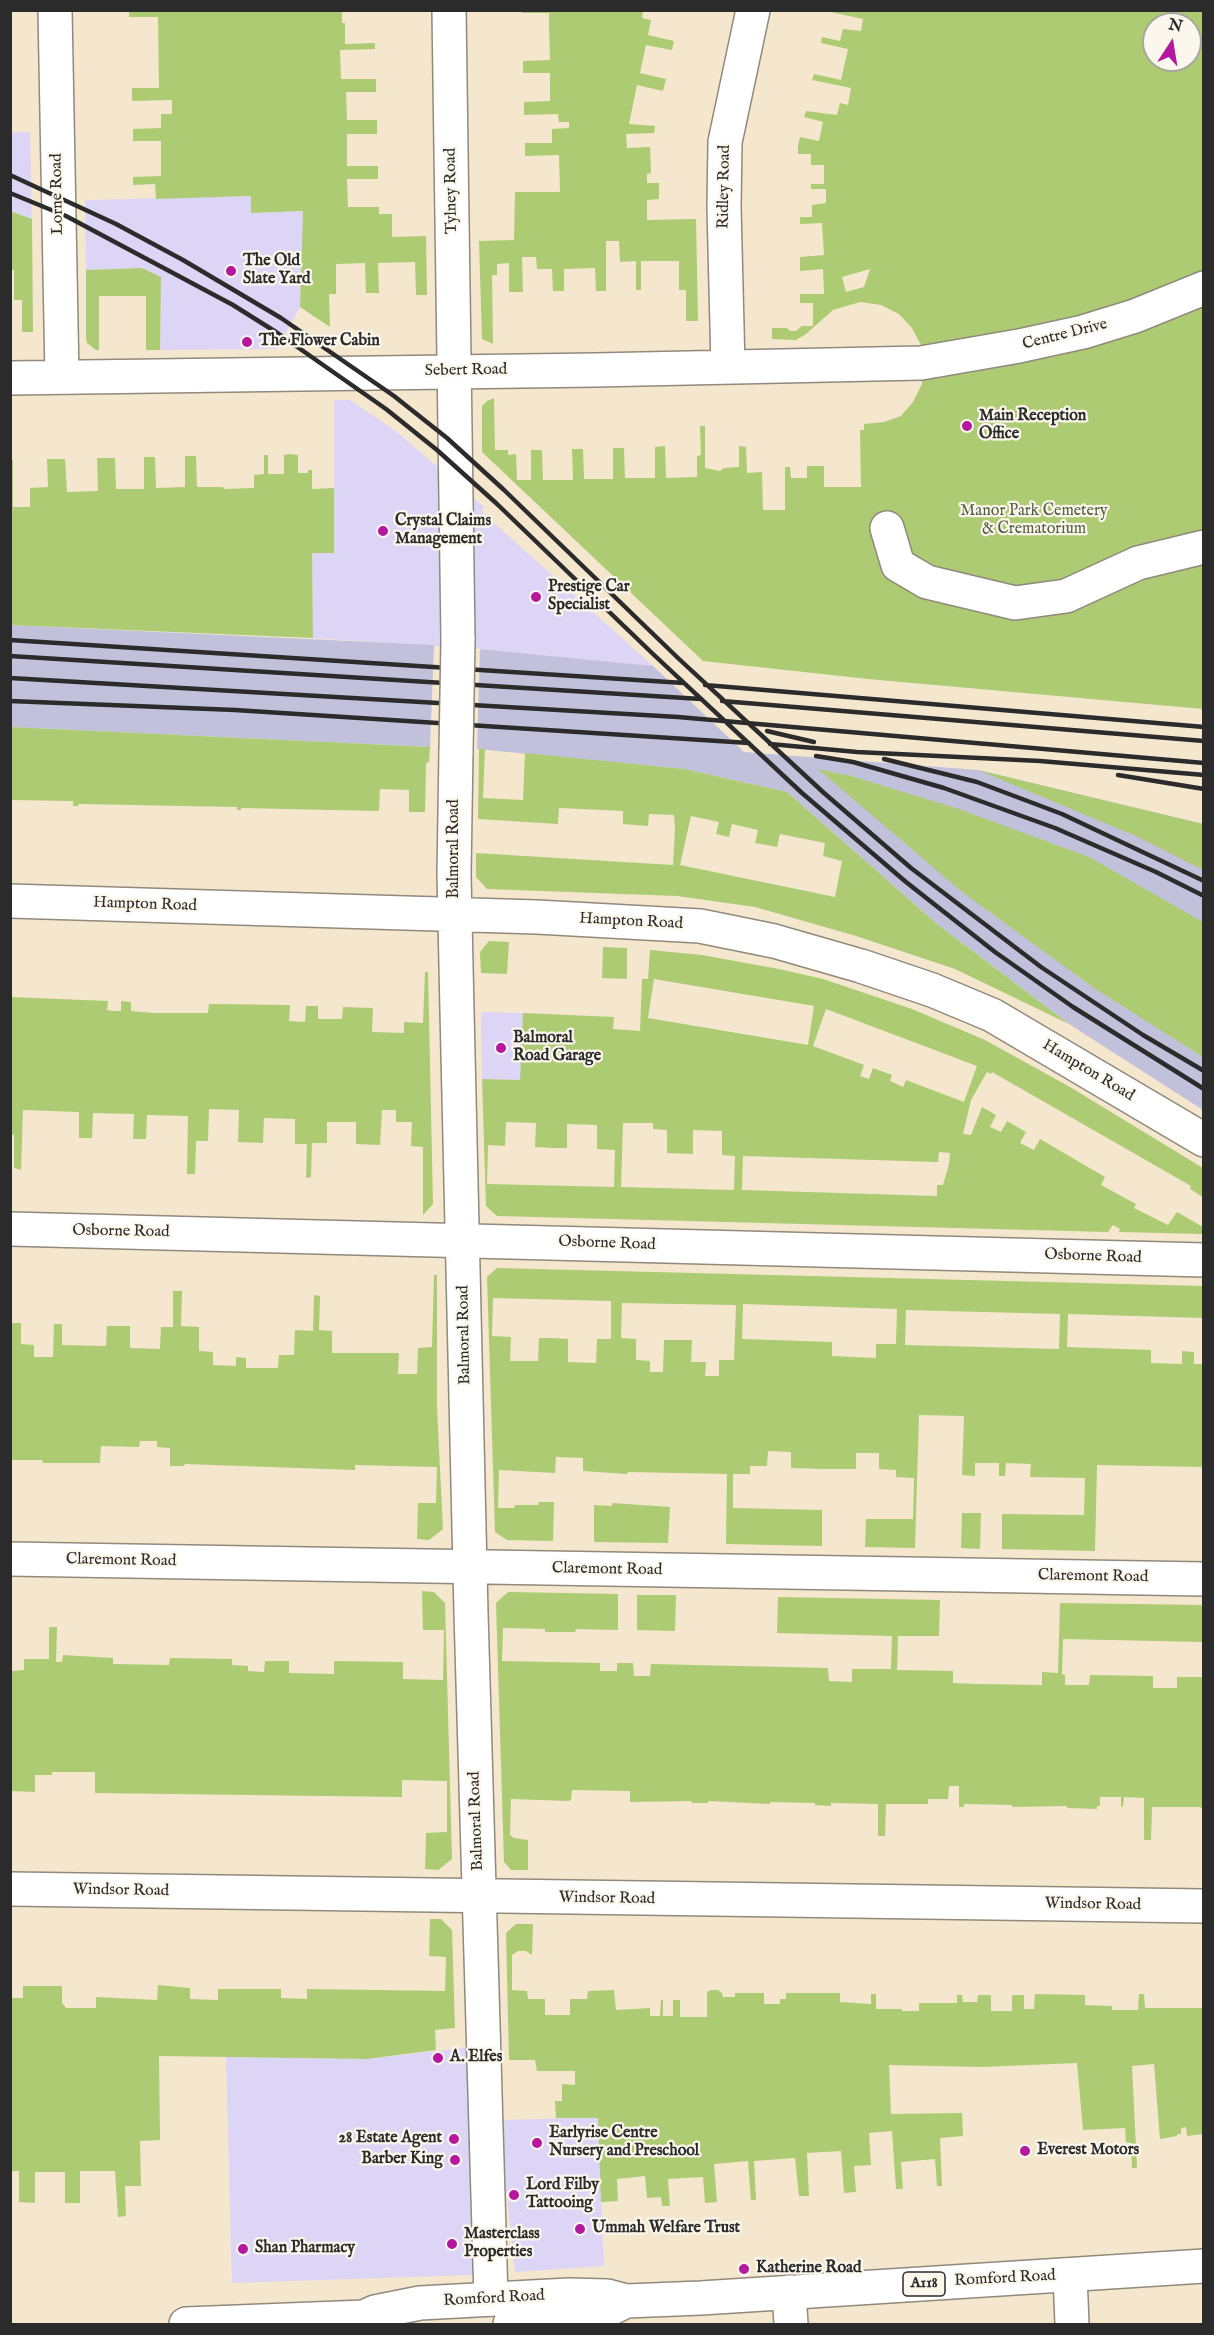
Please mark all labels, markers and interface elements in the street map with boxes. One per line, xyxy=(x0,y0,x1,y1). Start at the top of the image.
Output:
north arrow xyxy=(1142,12,1202,72)
text: N xyxy=(1166,15,1184,38)
street label: Ridley Road xyxy=(715,145,735,229)
street label: Tylney Road xyxy=(442,148,462,234)
street label: Lorne Road xyxy=(48,153,68,235)
place label: The Old Slate Yard xyxy=(243,252,311,290)
marker: The Old Slate Yard xyxy=(224,264,238,278)
street label: Centre Drive xyxy=(1021,315,1109,355)
place label: The Flower Cabin xyxy=(259,332,380,352)
marker: The Flower Cabin xyxy=(240,335,254,349)
street label: Sebert Road xyxy=(425,361,507,381)
place label: Main Reception Office xyxy=(979,407,1086,445)
marker: Main Reception Office xyxy=(960,419,974,433)
park label: Manor Park Cemetery & Crematorium xyxy=(960,502,1108,540)
place label: Crystal Claims Management xyxy=(395,512,491,550)
marker: Crystal Claims Management xyxy=(376,524,390,538)
place label: Prestige Car Specialist xyxy=(548,578,630,616)
marker: Prestige Car Specialist xyxy=(529,590,543,604)
street label: Balmoral Road xyxy=(445,799,465,899)
street label: Hampton Road xyxy=(93,894,197,916)
street label: Hampton Road xyxy=(579,910,683,934)
place label: Balmoral Road Garage xyxy=(513,1029,601,1067)
street label: Hampton Road xyxy=(1039,1036,1137,1106)
marker: Balmoral Road Garage xyxy=(494,1041,508,1055)
street label: Osborne Road xyxy=(72,1222,170,1242)
street label: Osborne Road xyxy=(558,1233,656,1255)
street label: Osborne Road xyxy=(1044,1246,1142,1268)
street label: Balmoral Road xyxy=(455,1285,475,1385)
street label: Claremont Road xyxy=(66,1550,176,1572)
street label: Claremont Road xyxy=(552,1559,662,1581)
street label: Claremont Road xyxy=(1038,1566,1148,1588)
street label: Balmoral Road xyxy=(466,1771,488,1871)
street label: Windsor Road xyxy=(73,1881,169,1901)
street label: Windsor Road xyxy=(559,1889,655,1909)
street label: Windsor Road xyxy=(1045,1895,1141,1915)
place label: A. Elfes xyxy=(450,2048,502,2068)
marker: A. Elfes xyxy=(431,2051,445,2065)
place label: Earlyrise Centre Nursery and Preschool xyxy=(549,2124,699,2162)
place label: 28 Estate Agent xyxy=(338,2129,442,2149)
marker: 28 Estate Agent xyxy=(447,2132,461,2146)
marker: Earlyrise Centre Nursery and Preschool xyxy=(530,2136,544,2150)
place label: Everest Motors xyxy=(1037,2141,1139,2161)
marker: Everest Motors xyxy=(1018,2144,1032,2158)
place label: Barber King xyxy=(361,2150,443,2170)
marker: Barber King xyxy=(448,2153,462,2167)
place label: Lord Filby Tattooing xyxy=(526,2176,599,2214)
marker: Lord Filby Tattooing xyxy=(507,2188,521,2202)
place label: Ummah Welfare Trust xyxy=(592,2219,740,2239)
marker: Ummah Welfare Trust xyxy=(573,2222,587,2236)
place label: Masterclass Properties xyxy=(464,2225,540,2263)
marker: Masterclass Properties xyxy=(445,2237,459,2251)
place label: Shan Pharmacy xyxy=(255,2239,355,2259)
marker: Shan Pharmacy xyxy=(236,2242,250,2256)
place label: Katherine Road xyxy=(756,2259,861,2279)
marker: Katherine Road xyxy=(737,2262,751,2276)
street label: Romford Road xyxy=(954,2267,1056,2291)
road number: A118 xyxy=(903,2272,945,2296)
street label: Romford Road xyxy=(443,2287,545,2311)

